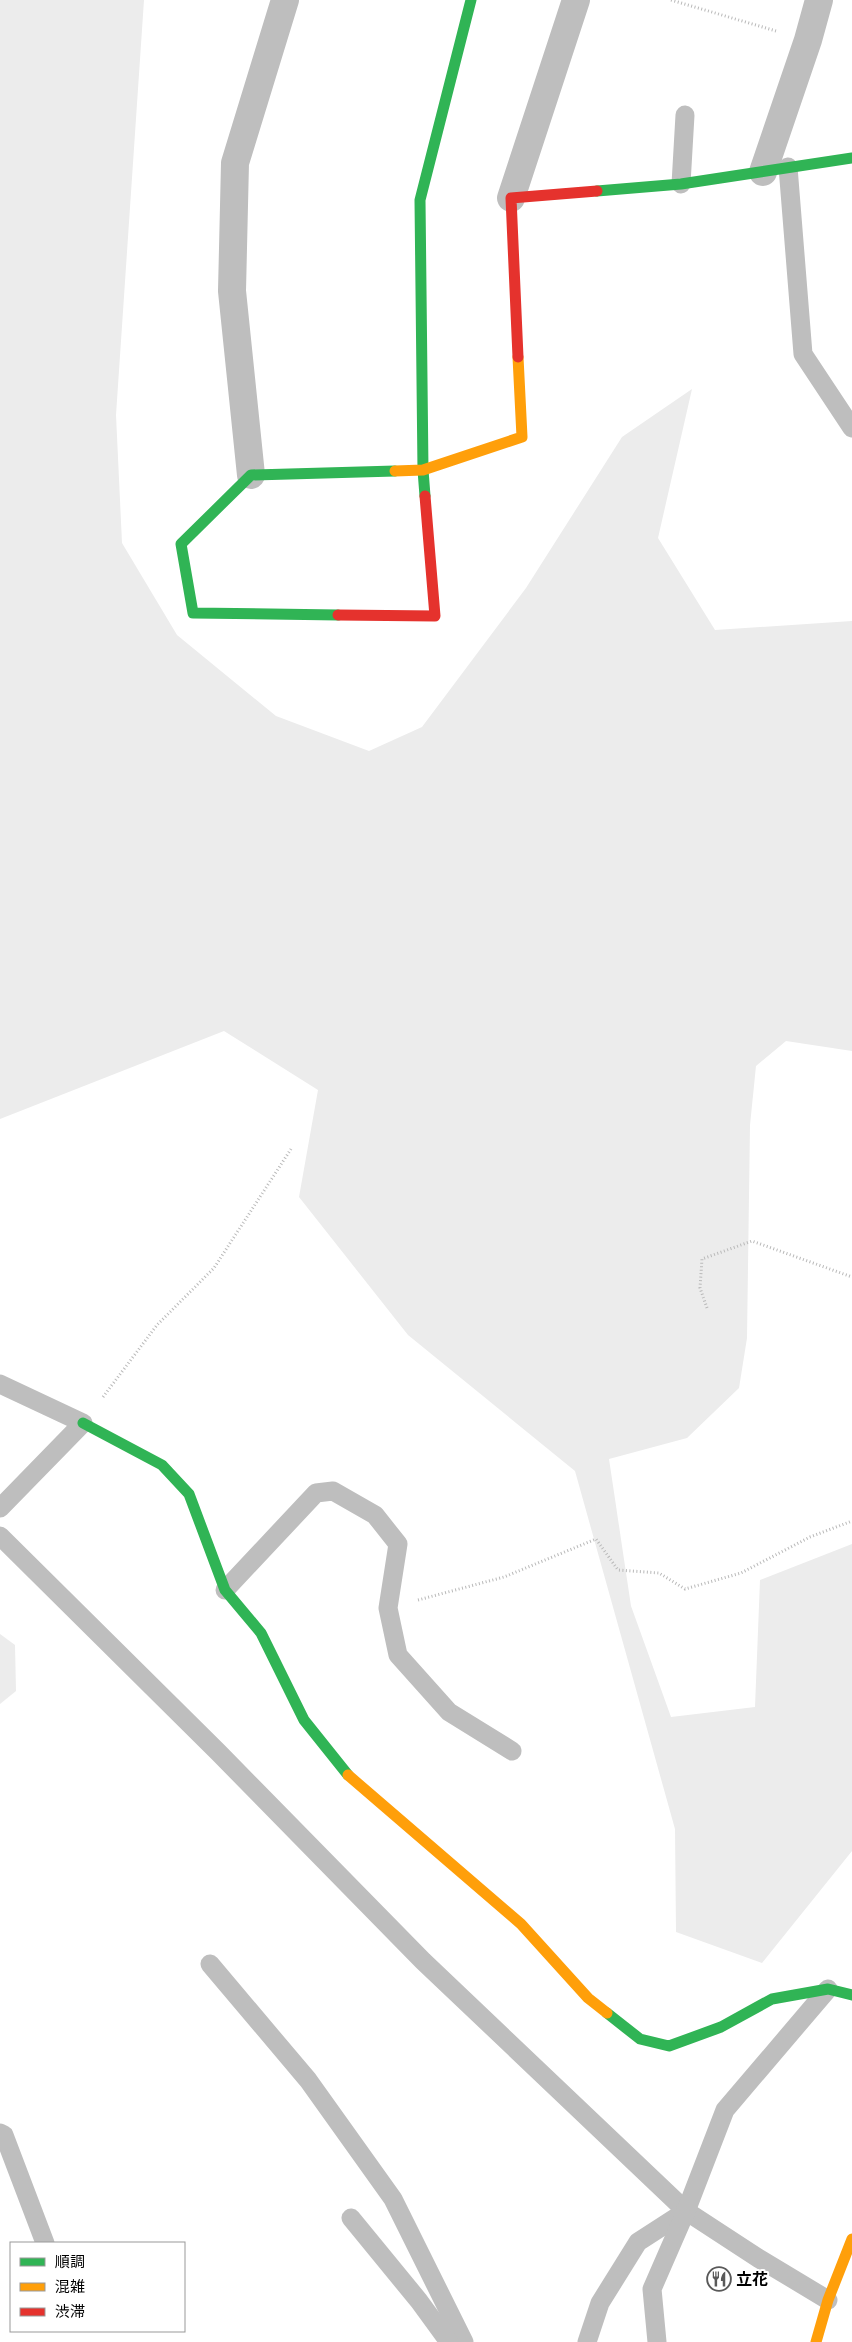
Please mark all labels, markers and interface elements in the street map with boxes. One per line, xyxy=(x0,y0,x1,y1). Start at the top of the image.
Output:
legend xyxy=(10,2242,185,2332)
text: 順調 xyxy=(55,2251,85,2271)
restaurant icon: 立花 xyxy=(706,2266,732,2292)
place label: 立花 xyxy=(736,2268,768,2290)
text: 混雑 xyxy=(55,2276,85,2296)
text: 渋滞 xyxy=(55,2301,85,2321)

